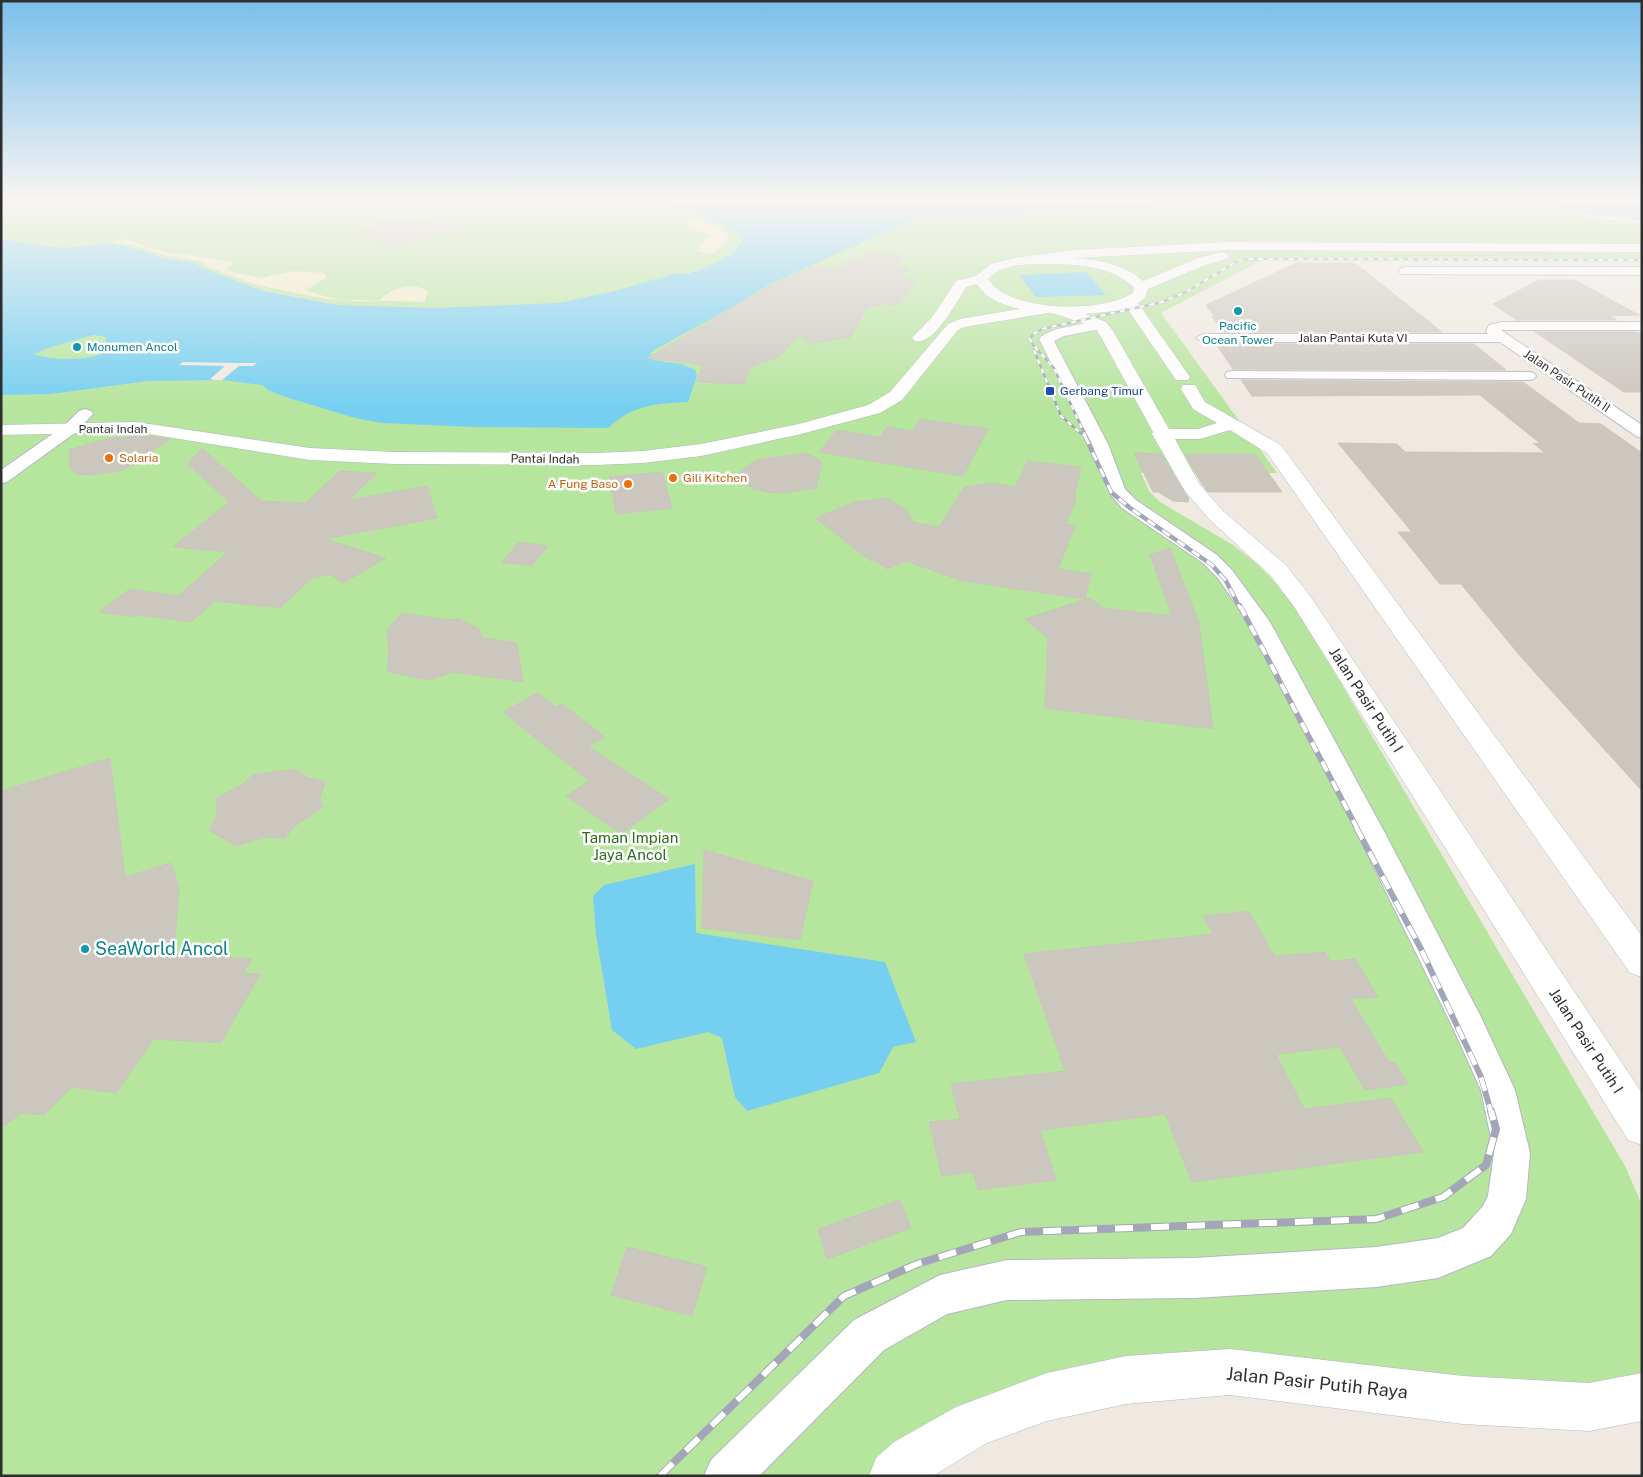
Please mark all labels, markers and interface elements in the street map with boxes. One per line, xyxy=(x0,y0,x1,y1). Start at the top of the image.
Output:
marker: Pacific Ocean Tower xyxy=(1232,305,1244,317)
place label: Pacific Ocean Tower xyxy=(1202,319,1274,347)
street label: Jalan Pantai Kuta VI xyxy=(1298,331,1408,345)
place label: Monumen Ancol xyxy=(87,340,178,354)
marker: Monumen Ancol xyxy=(71,341,83,353)
street label: Jalan Pasir Putih II xyxy=(1521,347,1613,415)
place label: Gerbang Timur xyxy=(1060,384,1144,398)
marker: Gerbang Timur xyxy=(1044,385,1056,397)
street label: Pantai Indah xyxy=(78,422,148,436)
place label: Solaria xyxy=(119,451,158,465)
street label: Pantai Indah xyxy=(510,451,580,467)
marker: Solaria xyxy=(103,452,115,464)
place label: Gili Kitchen xyxy=(683,471,747,485)
marker: Gili Kitchen xyxy=(667,472,679,484)
place label: A Fung Baso xyxy=(548,477,618,491)
marker: A Fung Baso xyxy=(622,478,634,490)
street label: Jalan Pasir Putih I xyxy=(1326,644,1407,756)
park label: Taman Impian Jaya Ancol xyxy=(582,829,678,863)
place label: SeaWorld Ancol xyxy=(95,938,229,959)
marker: SeaWorld Ancol xyxy=(79,943,91,955)
street label: Jalan Pasir Putih I xyxy=(1546,985,1627,1097)
street label: Jalan Pasir Putih Raya xyxy=(1225,1363,1409,1402)

